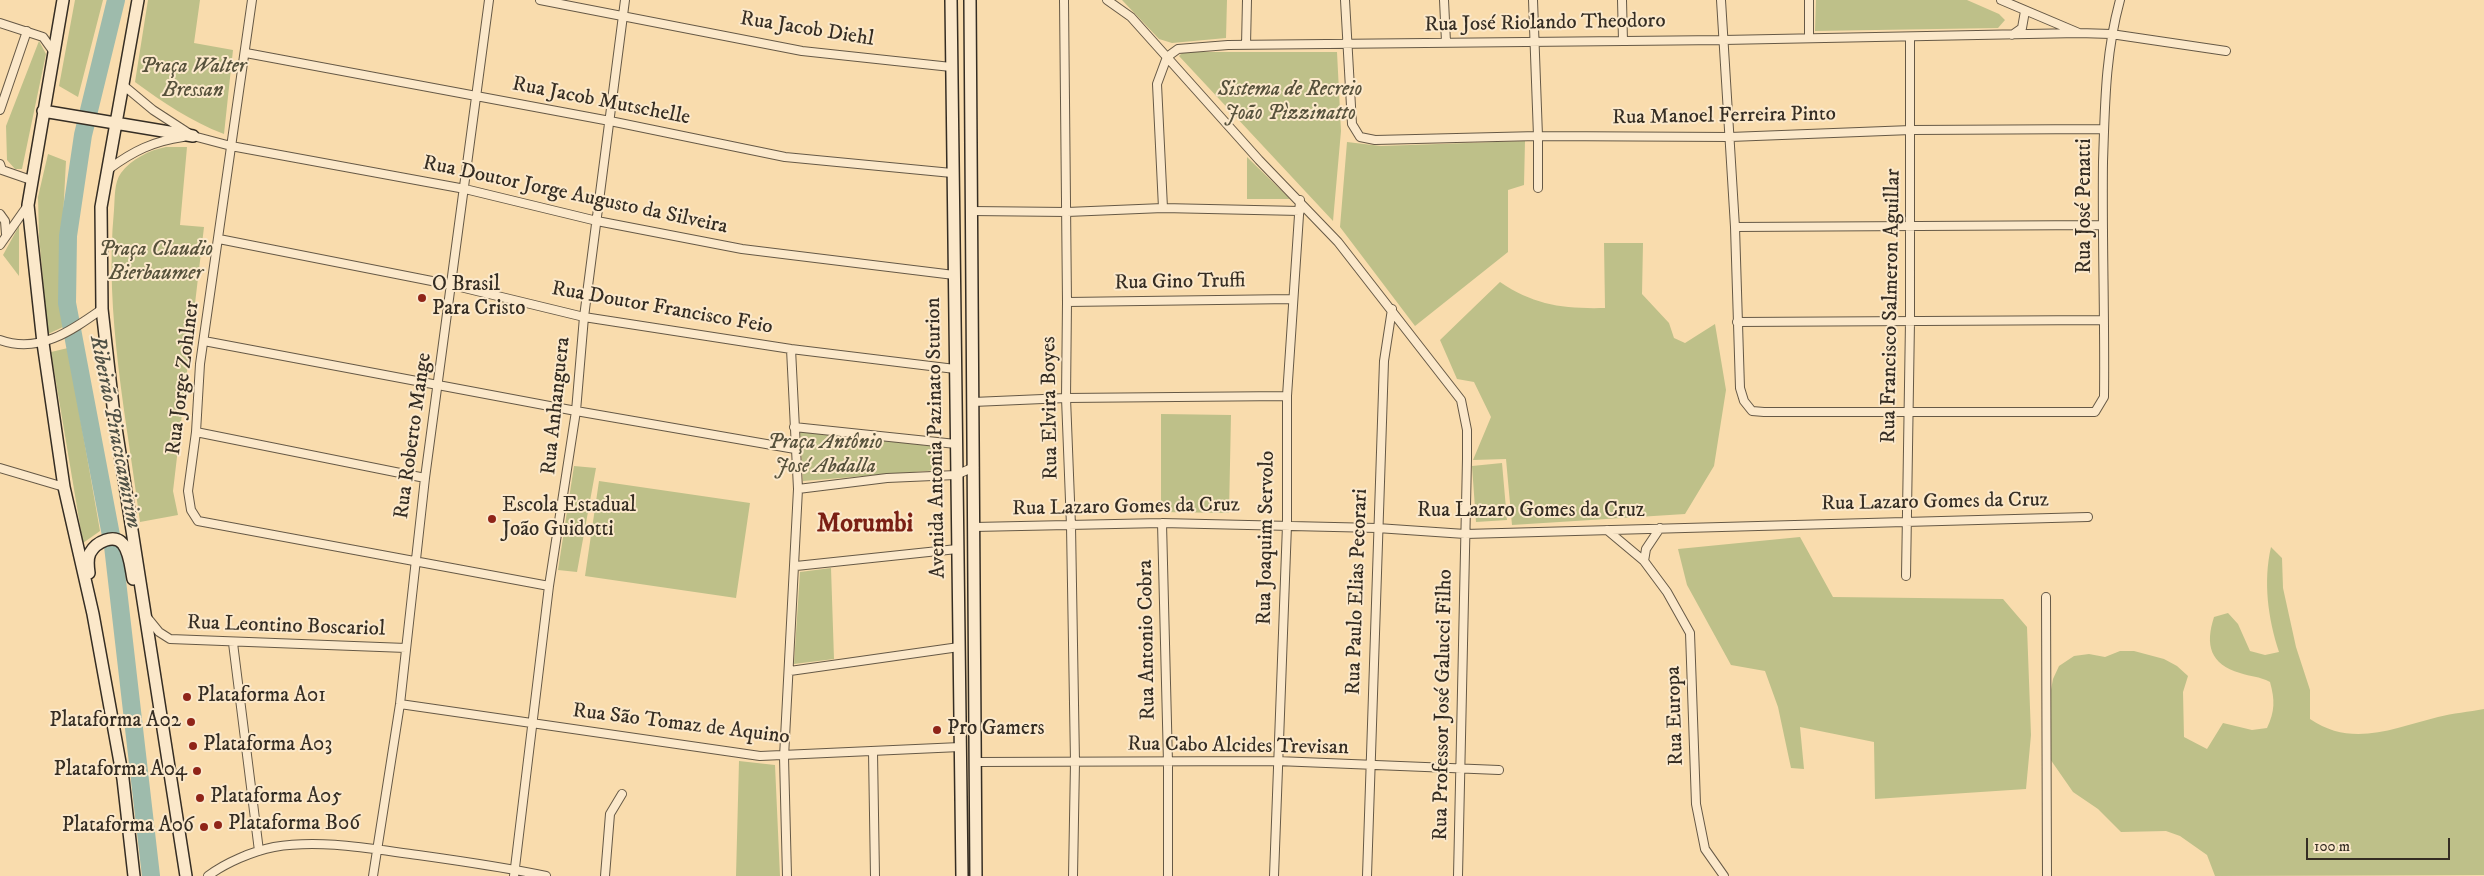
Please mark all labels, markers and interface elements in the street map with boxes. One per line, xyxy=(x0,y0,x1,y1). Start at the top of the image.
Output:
street label: Rua Jacob Diehl xyxy=(738,7,876,53)
street label: Rua José Riolando Theodoro xyxy=(1424,9,1666,39)
park label: Praça Walter Bressan xyxy=(140,55,246,105)
street label: Rua Jacob Mutschelle xyxy=(510,72,692,132)
park label: Sistema de Recreio João Pìzzinatto xyxy=(1218,78,1362,128)
street label: Rua Manoel Ferreira Pinto xyxy=(1612,102,1836,132)
street label: Rua José Penatti xyxy=(2073,138,2099,274)
street label: Rua Doutor Jorge Augusto da Silveira xyxy=(420,151,730,241)
street label: Rua Francisco Salmeron Aguillar xyxy=(1877,168,1907,444)
park label: Praça Claudio Bierbaumer xyxy=(99,238,213,288)
street label: Rua Gino Truffi xyxy=(1114,269,1246,297)
place label: O Brasil Para Cristo xyxy=(432,273,525,323)
street label: Rua Doutor Francisco Feio xyxy=(549,277,775,341)
marker: O Brasil Para Cristo xyxy=(416,292,428,304)
street label: Avenida Antonia Pazinato Sturion xyxy=(922,297,952,579)
street label: Rua Jorge Zohlner xyxy=(162,299,206,457)
water label: Ribeirão Piracicamirim xyxy=(82,333,146,531)
street label: Rua Anhanguera xyxy=(537,336,577,476)
street label: Rua Elvira Boyes xyxy=(1037,336,1065,480)
street label: Rua Roberto Mange xyxy=(390,351,438,521)
park label: Praça Antônio José Abdalla xyxy=(768,431,882,481)
street label: Rua Joaquim Servolo xyxy=(1253,451,1281,625)
street label: Rua Paulo Elias Pecorari xyxy=(1342,488,1374,696)
street label: Rua Lazaro Gomes da Cruz xyxy=(1821,488,2049,518)
street label: Rua Lazaro Gomes da Cruz xyxy=(1012,493,1240,523)
place label: Escola Estadual João Guidotti xyxy=(502,494,636,544)
street label: Rua Lazaro Gomes da Cruz xyxy=(1417,499,1645,525)
district label: Morumbi xyxy=(817,510,913,542)
marker: Escola Estadual João Guidotti xyxy=(486,513,498,525)
street label: Rua Antonio Cobra xyxy=(1134,560,1162,720)
street label: Rua Professor José Galucci Filho xyxy=(1429,569,1459,841)
street label: Rua Leontino Boscariol xyxy=(186,611,386,643)
street label: Rua Europa xyxy=(1662,666,1690,766)
place label: Plataforma A01 xyxy=(197,684,326,710)
marker: Plataforma A01 xyxy=(181,691,193,703)
street label: Rua São Tomaz de Aquino xyxy=(571,699,791,751)
place label: Plataforma A02 xyxy=(49,709,181,735)
marker: Plataforma A02 xyxy=(185,716,197,728)
place label: Pro Gamers xyxy=(947,717,1045,743)
marker: Pro Gamers xyxy=(931,724,943,736)
street label: Rua Cabo Alcides Trevisan xyxy=(1127,732,1349,762)
place label: Plataforma A03 xyxy=(203,733,332,759)
marker: Plataforma A03 xyxy=(187,740,199,752)
place label: Plataforma A04 xyxy=(54,758,187,784)
marker: Plataforma A04 xyxy=(191,765,203,777)
place label: Plataforma A05 xyxy=(210,785,342,811)
marker: Plataforma A05 xyxy=(194,792,206,804)
place label: Plataforma B06 xyxy=(228,812,360,838)
place label: Plataforma A06 xyxy=(62,814,194,840)
marker: Plataforma B06 xyxy=(212,819,224,831)
marker: Plataforma A06 xyxy=(198,821,210,833)
scale bar xyxy=(2309,828,2453,860)
text: 100 m xyxy=(2314,837,2350,856)

